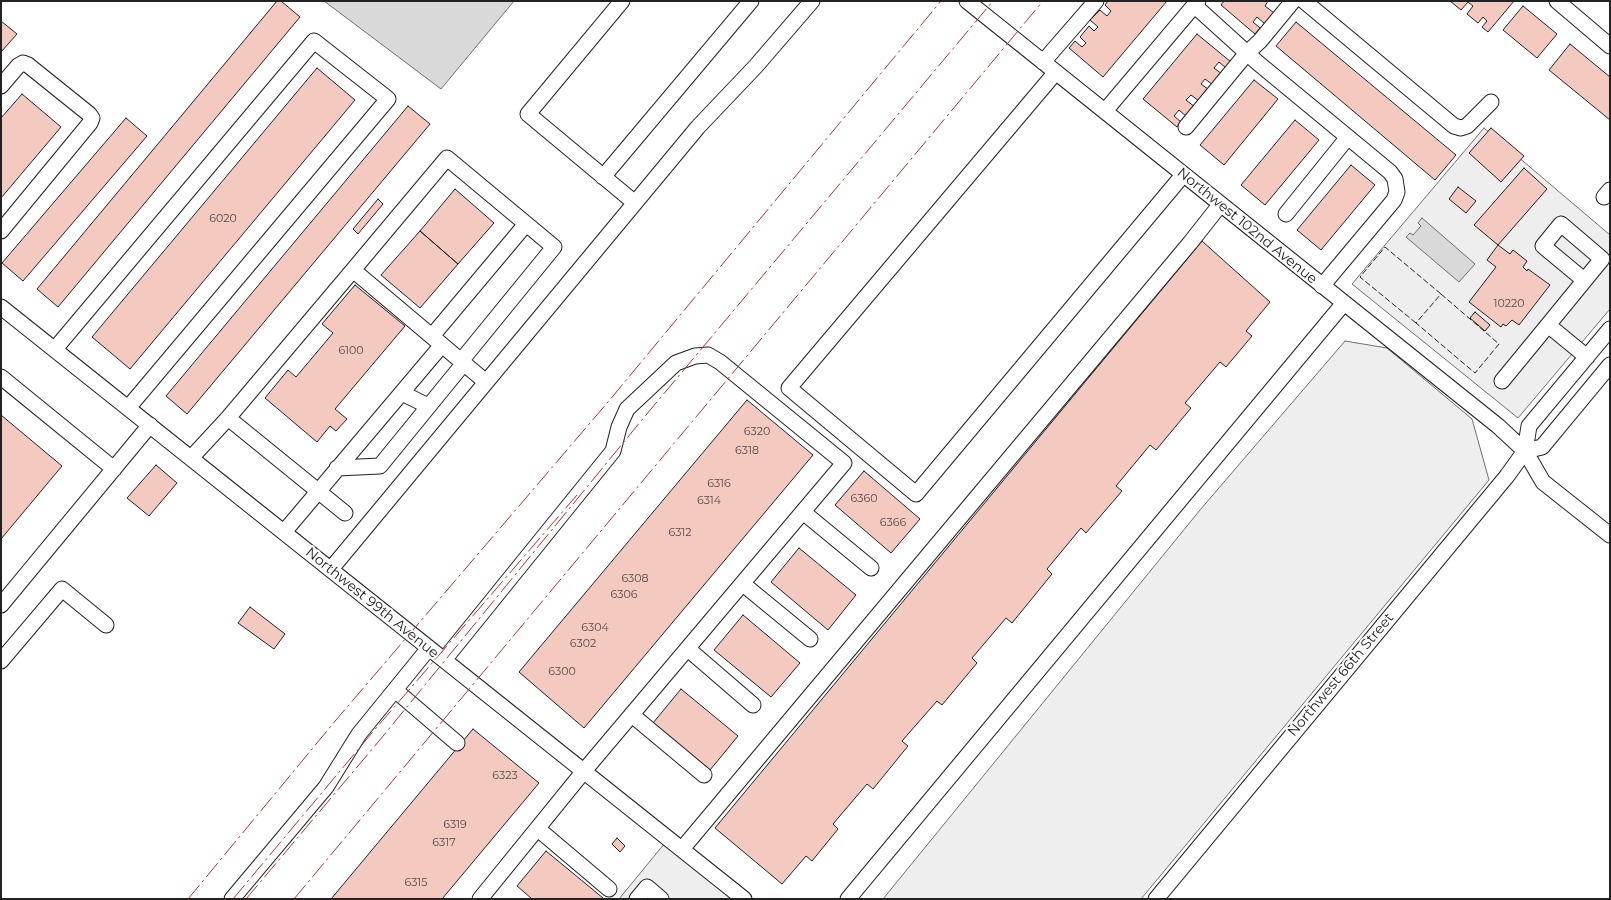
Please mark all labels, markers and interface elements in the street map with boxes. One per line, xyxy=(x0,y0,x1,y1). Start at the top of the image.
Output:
street label: Northwest 102nd Avenue xyxy=(1174,164,1320,288)
house number: 6020 xyxy=(209,212,237,226)
house number: 10220 xyxy=(1493,297,1525,311)
house number: 6100 xyxy=(338,344,364,358)
house number: 6320 xyxy=(744,425,770,439)
house number: 6318 xyxy=(735,444,759,458)
house number: 6316 xyxy=(707,477,731,491)
house number: 6360 xyxy=(851,492,877,506)
house number: 6314 xyxy=(697,494,721,508)
house number: 6366 xyxy=(880,516,906,530)
house number: 6312 xyxy=(668,526,692,540)
street label: Northwest 99th Avenue xyxy=(302,544,442,662)
house number: 6308 xyxy=(621,572,649,586)
house number: 6306 xyxy=(611,588,637,602)
street label: Northwest 66th Street xyxy=(1284,610,1398,740)
house number: 6304 xyxy=(581,621,609,635)
house number: 6302 xyxy=(570,637,596,651)
house number: 6300 xyxy=(548,665,576,679)
house number: 6323 xyxy=(492,769,518,783)
house number: 6319 xyxy=(443,818,467,832)
house number: 6317 xyxy=(432,836,456,850)
house number: 6315 xyxy=(404,876,428,890)

